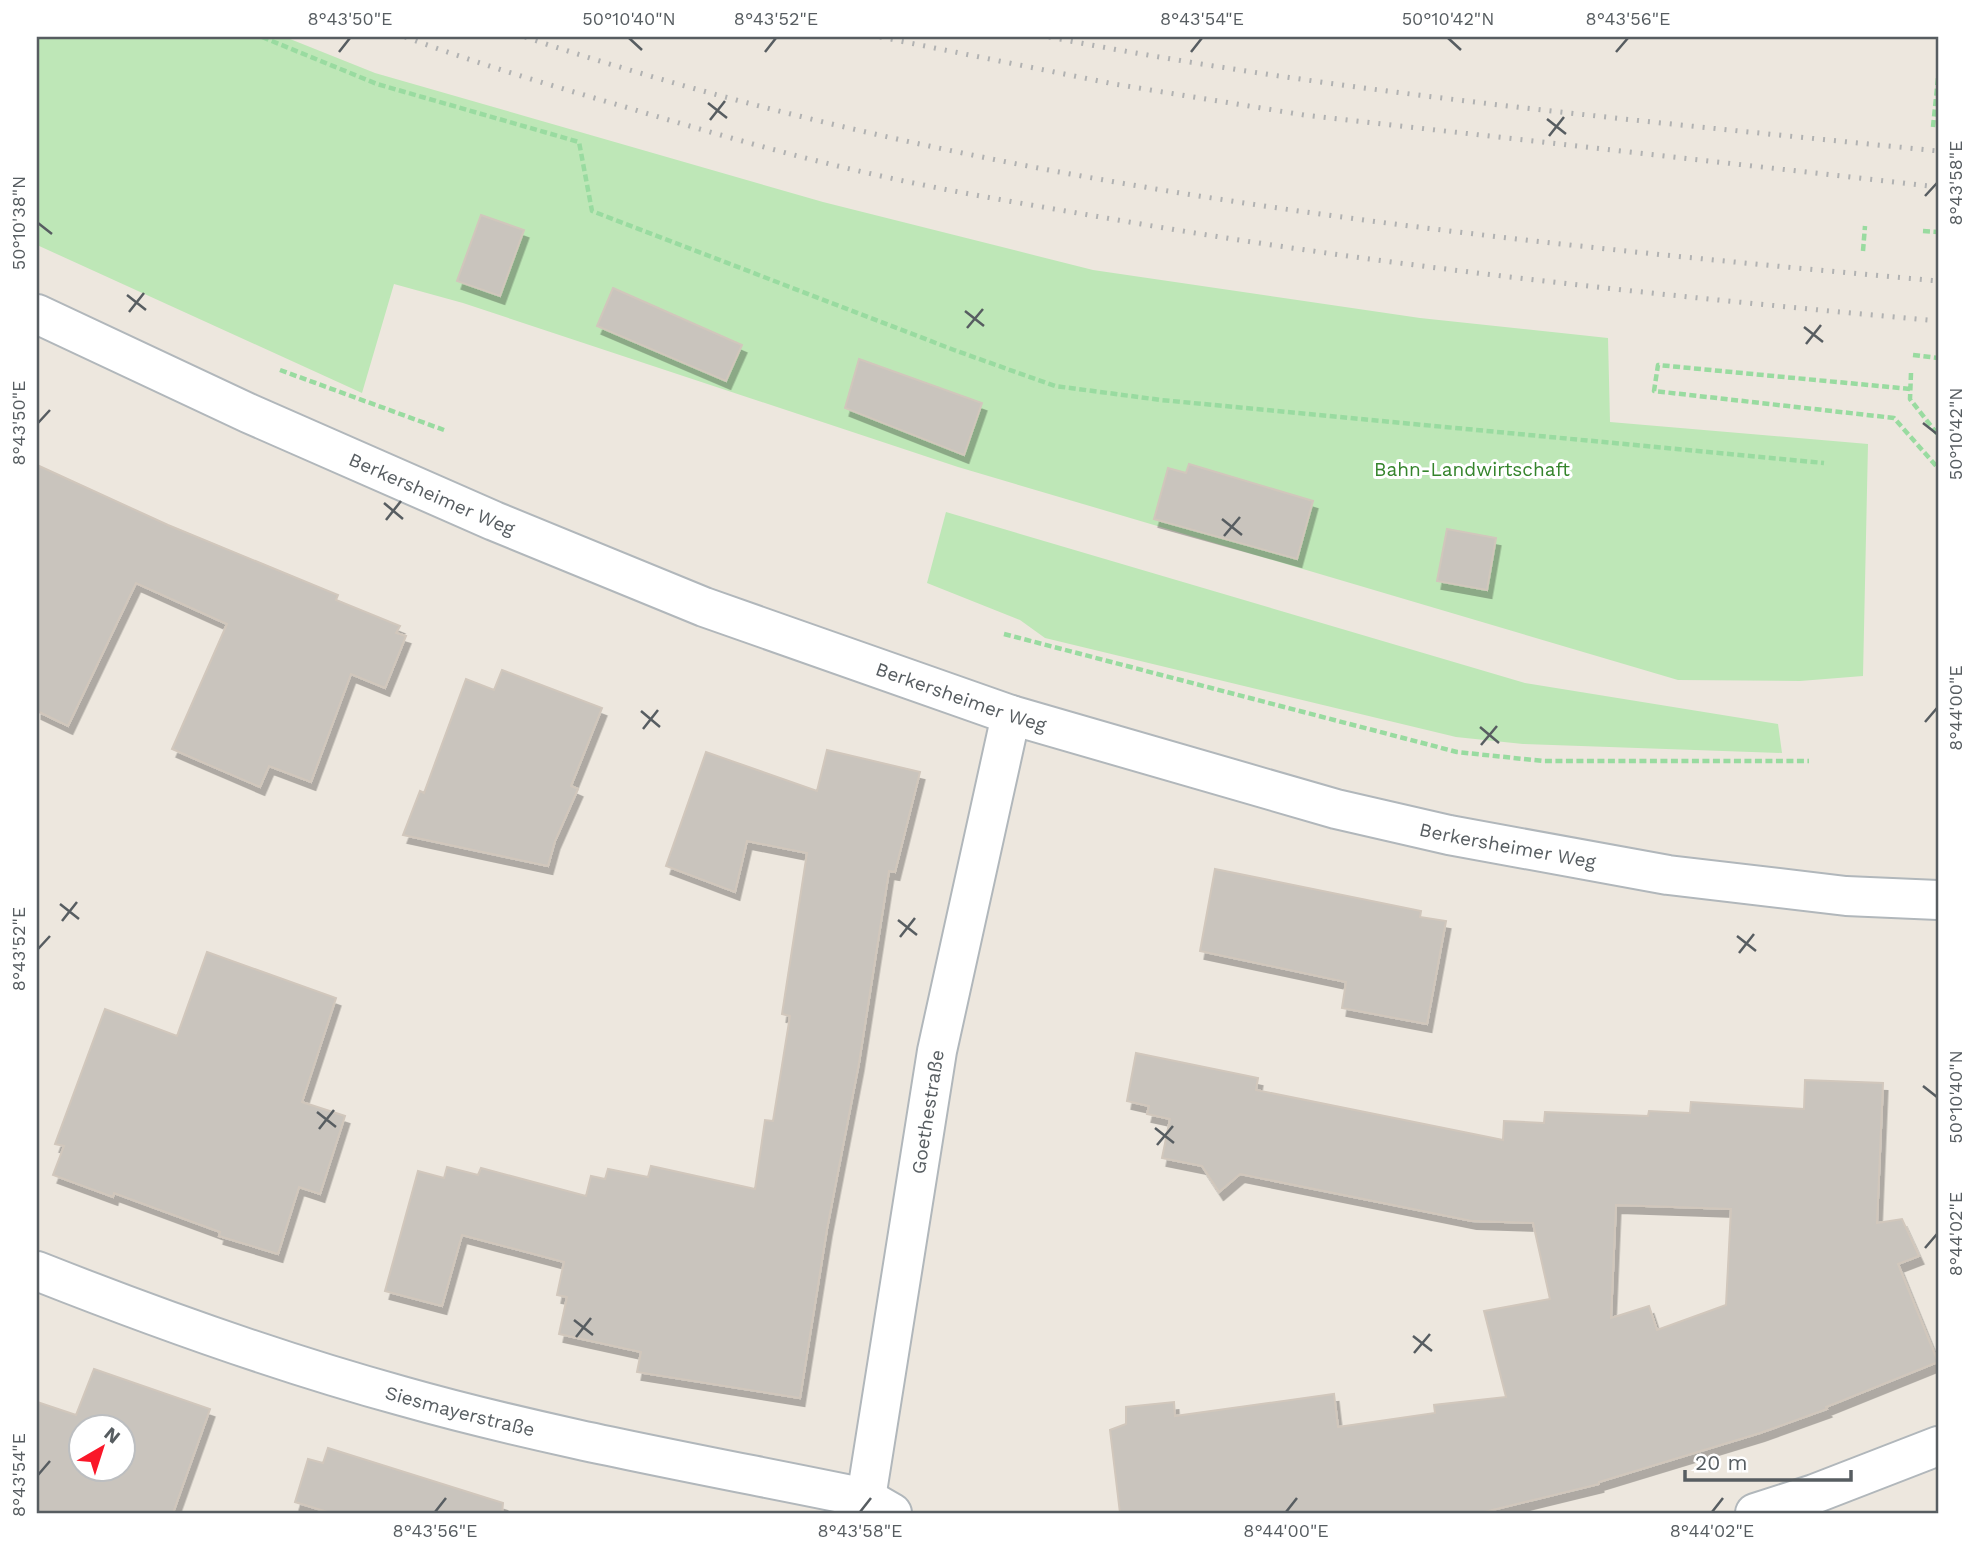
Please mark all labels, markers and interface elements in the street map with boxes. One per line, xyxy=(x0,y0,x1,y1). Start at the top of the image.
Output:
text: 8°43'50"E xyxy=(307,8,393,29)
text: 50°10'40"N xyxy=(582,8,676,29)
text: 8°43'52"E xyxy=(734,8,818,29)
text: 8°43'54"E xyxy=(1160,8,1244,29)
text: 50°10'42"N xyxy=(1402,8,1494,29)
text: 8°43'56"E xyxy=(1586,8,1670,29)
text: 8°43'58"E xyxy=(1945,141,1966,225)
text: 50°10'38"N xyxy=(8,176,29,270)
text: 8°43'50"E xyxy=(8,380,29,466)
text: 50°10'42"N xyxy=(1945,388,1966,480)
street label: Berkersheimer Weg xyxy=(345,448,519,541)
park label: Bahn-Landwirtschaft xyxy=(1374,458,1570,481)
street label: Berkersheimer Weg xyxy=(873,657,1050,737)
text: 8°44'00"E xyxy=(1945,665,1966,751)
street label: Berkersheimer Weg xyxy=(1417,818,1598,874)
text: 8°43'52"E xyxy=(8,907,29,991)
street label: Goethestraße xyxy=(907,1048,949,1176)
text: 50°10'40"N xyxy=(1945,1050,1966,1144)
text: 8°44'02"E xyxy=(1945,1192,1966,1276)
street label: Siesmayerstraße xyxy=(383,1381,537,1441)
north arrow xyxy=(66,1414,136,1484)
text: N xyxy=(100,1422,125,1449)
text: 8°43'54"E xyxy=(8,1433,29,1517)
scale bar xyxy=(1685,1438,1851,1482)
text: 20 m xyxy=(1695,1450,1747,1475)
text: 8°43'56"E xyxy=(393,1520,477,1541)
text: 8°43'58"E xyxy=(818,1520,902,1541)
text: 8°44'00"E xyxy=(1243,1520,1329,1541)
text: 8°44'02"E xyxy=(1670,1520,1754,1541)

